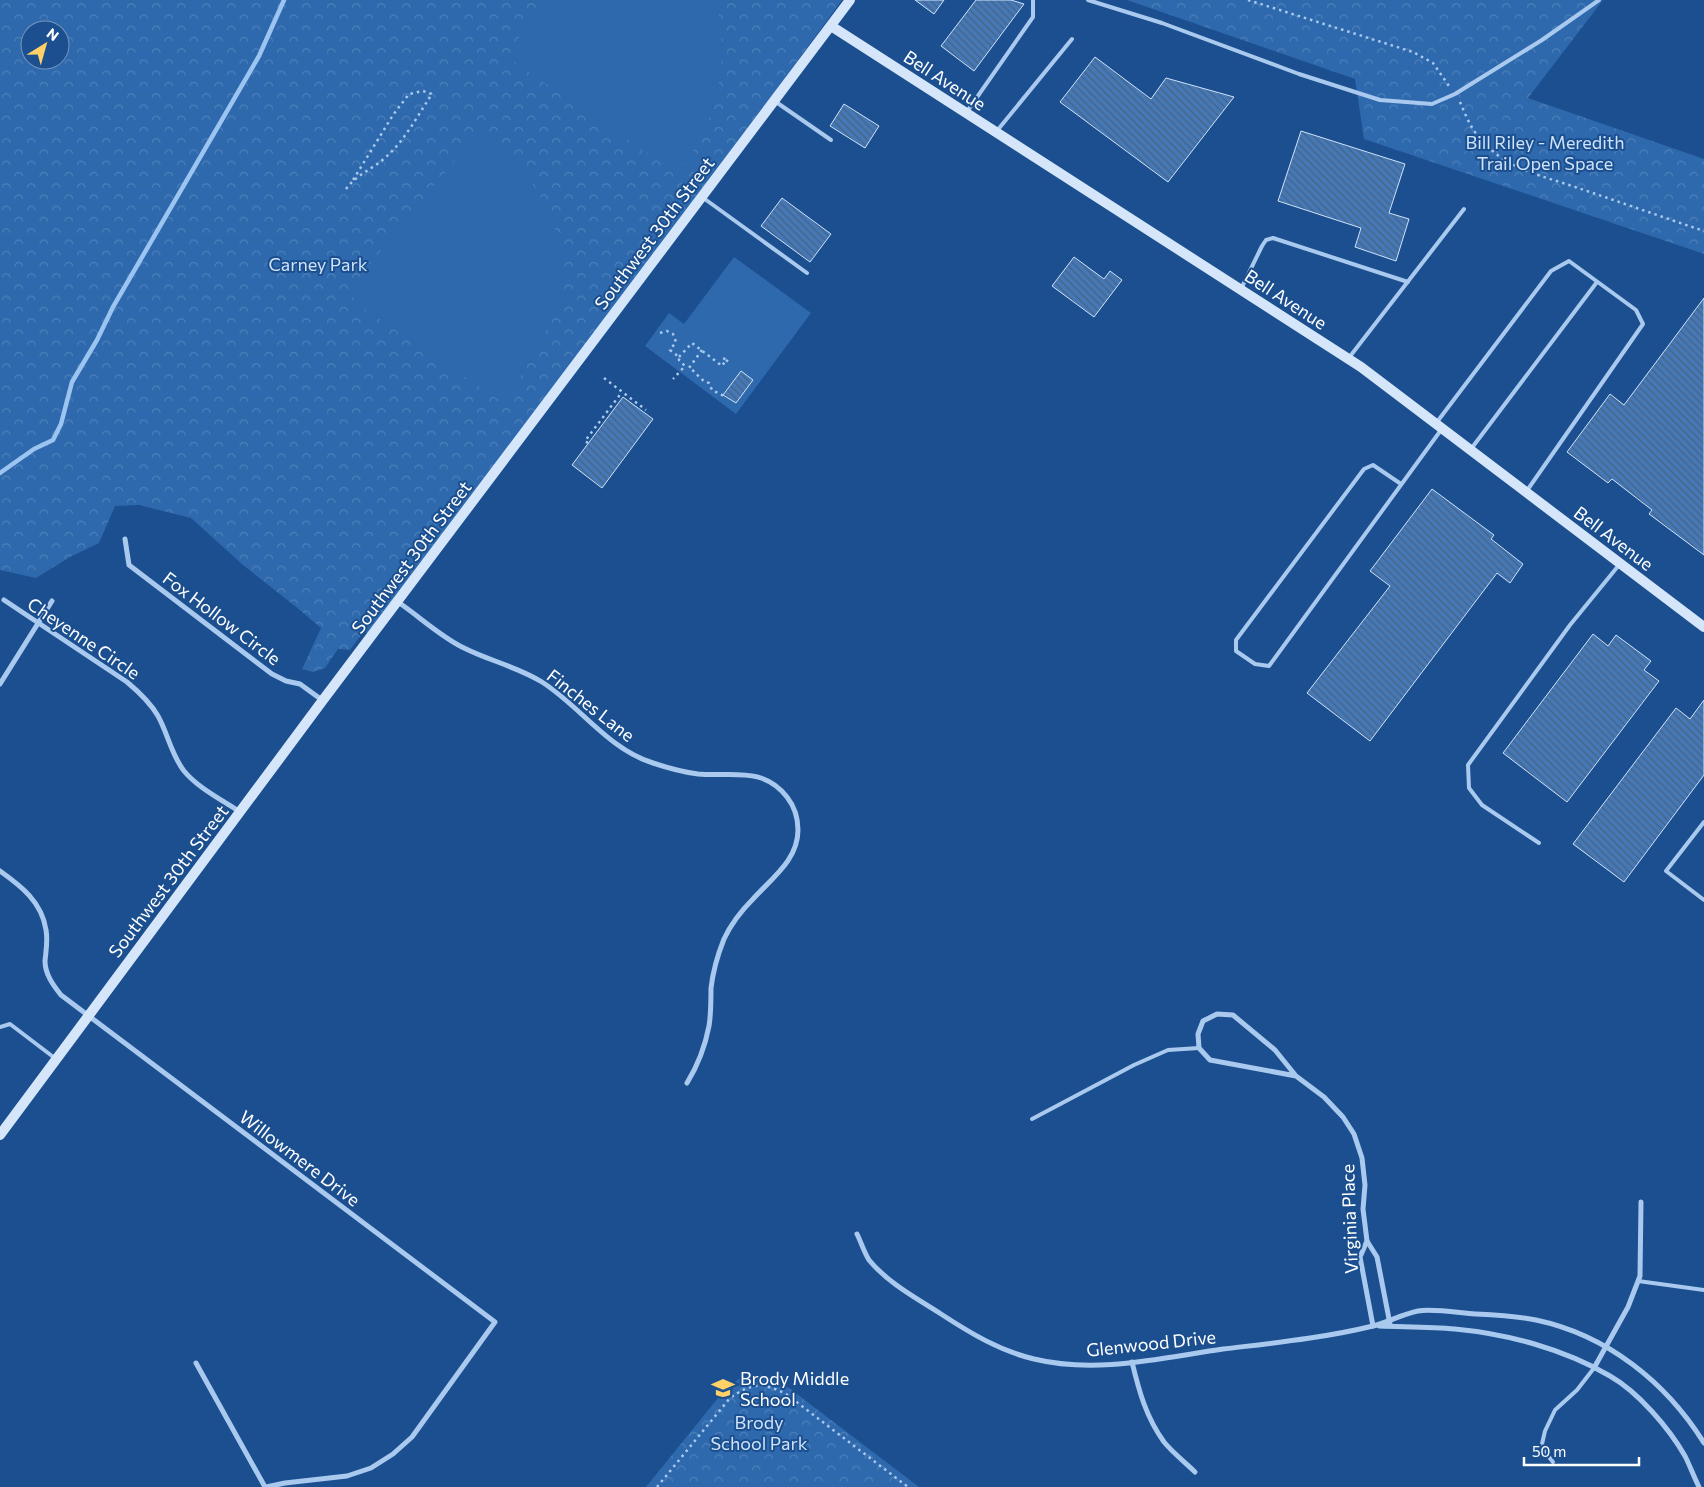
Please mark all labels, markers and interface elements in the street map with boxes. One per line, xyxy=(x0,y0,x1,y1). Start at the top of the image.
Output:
north arrow xyxy=(20,20,70,70)
text: N xyxy=(44,24,62,44)
street label: Bell Avenue xyxy=(900,45,990,115)
park label: Bill Riley - Meredith Trail Open Space xyxy=(1466,131,1624,174)
street label: Southwest 30th Street xyxy=(589,152,719,314)
park label: Carney Park xyxy=(269,253,368,275)
street label: Bell Avenue xyxy=(1241,264,1331,334)
street label: Southwest 30th Street xyxy=(346,476,476,638)
street label: Bell Avenue xyxy=(1570,501,1658,575)
street label: Fox Hollow Circle xyxy=(159,567,285,669)
street label: Cheyenne Circle xyxy=(24,592,144,684)
street label: Finches Lane xyxy=(543,664,639,746)
street label: Southwest 30th Street xyxy=(103,800,233,962)
street label: Willowmere Drive xyxy=(235,1105,365,1211)
street label: Virginia Place xyxy=(1336,1164,1362,1274)
street label: Glenwood Drive xyxy=(1085,1325,1217,1361)
place label: Brody Middle School xyxy=(740,1367,849,1410)
school or university icon: Brody Middle School xyxy=(710,1375,736,1401)
park label: Brody School Park xyxy=(711,1411,808,1454)
scale bar xyxy=(1524,1434,1639,1466)
text: 50 m xyxy=(1532,1442,1566,1460)

